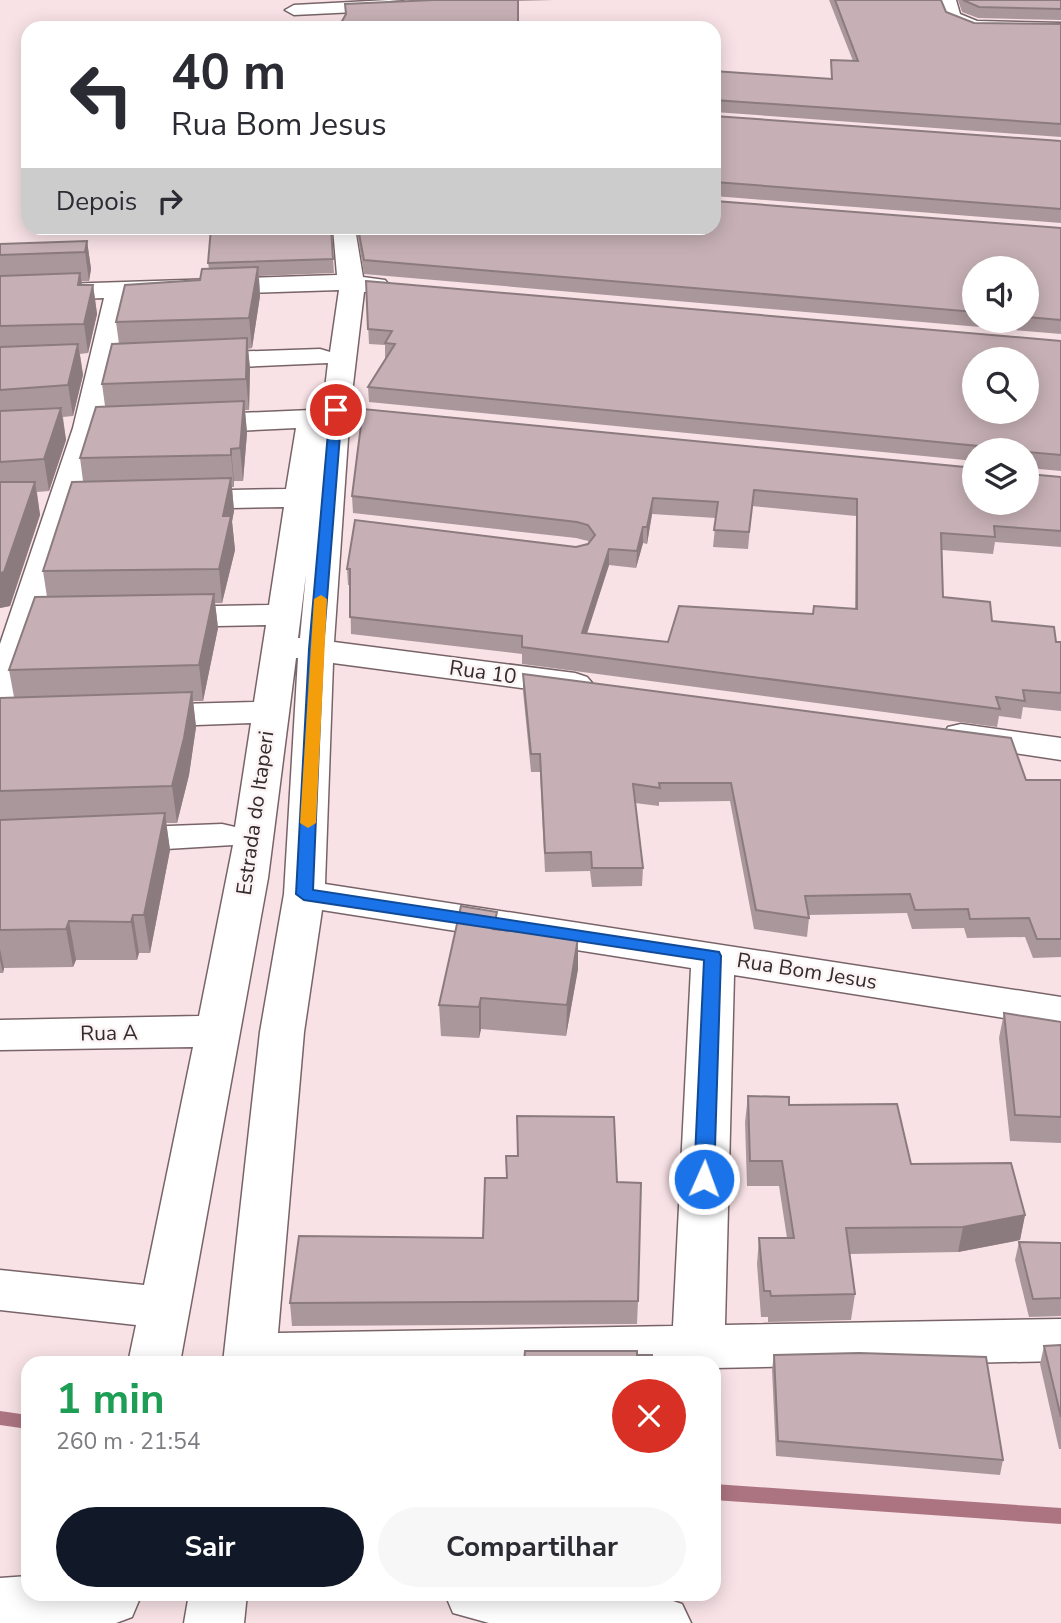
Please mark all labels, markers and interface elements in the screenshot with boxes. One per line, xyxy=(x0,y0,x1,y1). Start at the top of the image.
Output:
text: 40 m xyxy=(171,39,286,106)
icon: left xyxy=(56,49,147,140)
text: Rua Bom Jesus xyxy=(171,103,387,146)
icon: right xyxy=(151,182,189,220)
text: Depois xyxy=(56,184,137,219)
map controls xyxy=(962,256,1039,515)
button: sound xyxy=(962,256,1039,333)
button: search xyxy=(962,347,1039,424)
pin xyxy=(306,380,366,440)
icon: arrive xyxy=(317,391,355,429)
button: layers xyxy=(962,438,1039,515)
street label: Rua 10 xyxy=(448,653,518,691)
street label: Estrada do Itaperi xyxy=(230,729,280,897)
street label: Rua Bom Jesus xyxy=(735,946,879,996)
street label: Rua A xyxy=(80,1018,138,1048)
position arrow xyxy=(667,1142,741,1216)
text: 1 min xyxy=(56,1371,165,1428)
button: close xyxy=(612,1379,686,1453)
text: 260 m · 21:54 xyxy=(56,1426,201,1457)
button: Sair xyxy=(56,1507,364,1587)
button: Compartilhar xyxy=(378,1507,686,1587)

